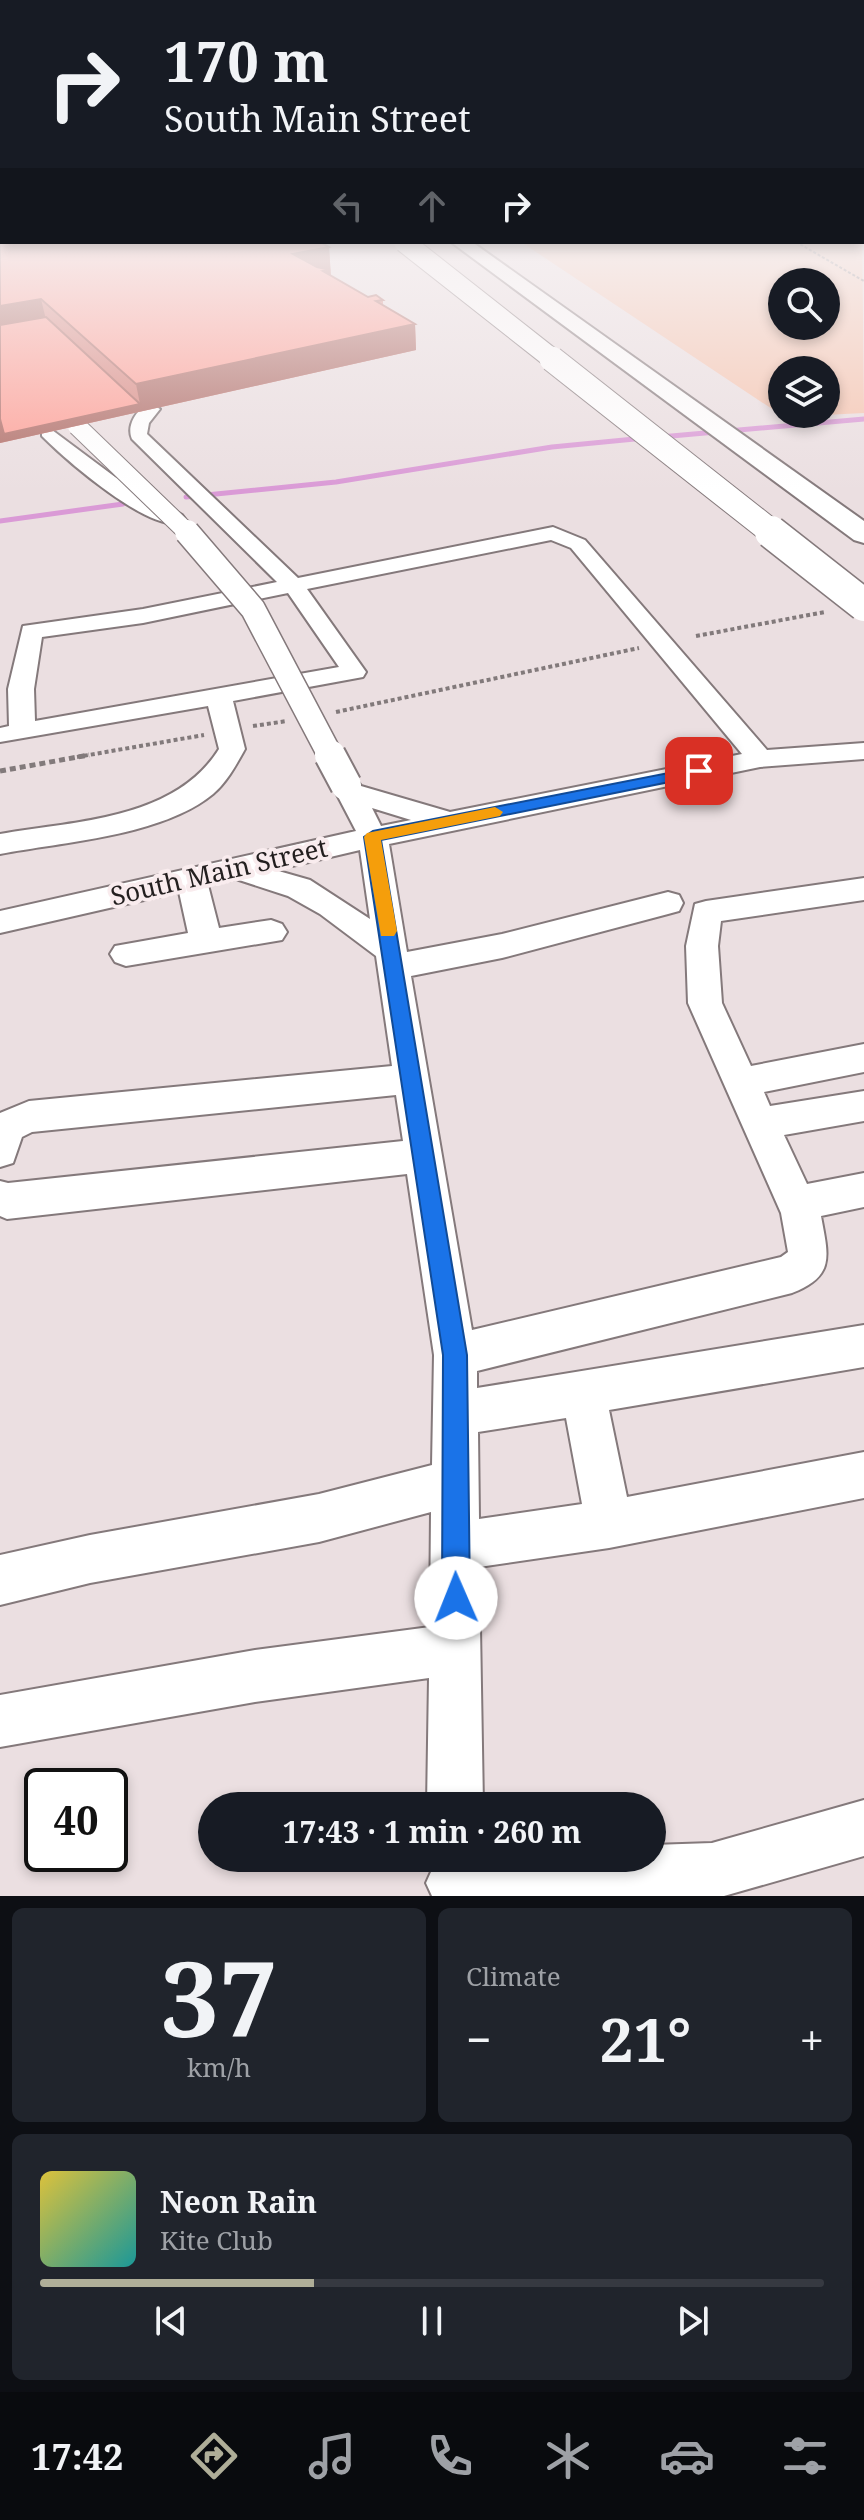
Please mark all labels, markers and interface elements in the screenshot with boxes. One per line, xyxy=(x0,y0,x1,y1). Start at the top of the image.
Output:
text: 170 m xyxy=(164,22,329,98)
icon: right xyxy=(32,32,136,136)
text: South Main Street xyxy=(164,94,471,143)
icon: left xyxy=(326,184,370,228)
icon: ahead xyxy=(410,184,454,228)
icon: right xyxy=(494,184,538,228)
map controls xyxy=(768,268,840,428)
button: search xyxy=(768,268,840,340)
button: layers xyxy=(768,356,840,428)
pin xyxy=(665,737,733,805)
icon: arrive xyxy=(677,749,721,793)
street label: South Main Street xyxy=(107,829,331,913)
position arrow xyxy=(414,1556,498,1640)
speed limit sign: 40 xyxy=(24,1768,128,1872)
text: 17:43 · 1 min · 260 m xyxy=(283,1811,581,1852)
text: 37 xyxy=(160,1926,278,2067)
text: Climate xyxy=(466,1958,561,1994)
text: 21° xyxy=(600,1998,691,2080)
text: − xyxy=(466,2009,491,2069)
text: + xyxy=(799,2009,824,2069)
text: km/h xyxy=(187,2049,251,2085)
text: Neon Rain xyxy=(160,2181,317,2222)
text: Kite Club xyxy=(160,2222,273,2258)
icon: previous xyxy=(149,2299,193,2343)
icon: pause xyxy=(410,2299,454,2343)
icon: next xyxy=(671,2299,715,2343)
icon: directions xyxy=(186,2428,242,2484)
icon: music xyxy=(304,2428,360,2484)
icon: phone xyxy=(422,2428,478,2484)
icon: climate xyxy=(540,2428,596,2484)
icon: car xyxy=(659,2428,715,2484)
icon: filters xyxy=(777,2428,833,2484)
text: 17:42 xyxy=(31,2432,123,2481)

